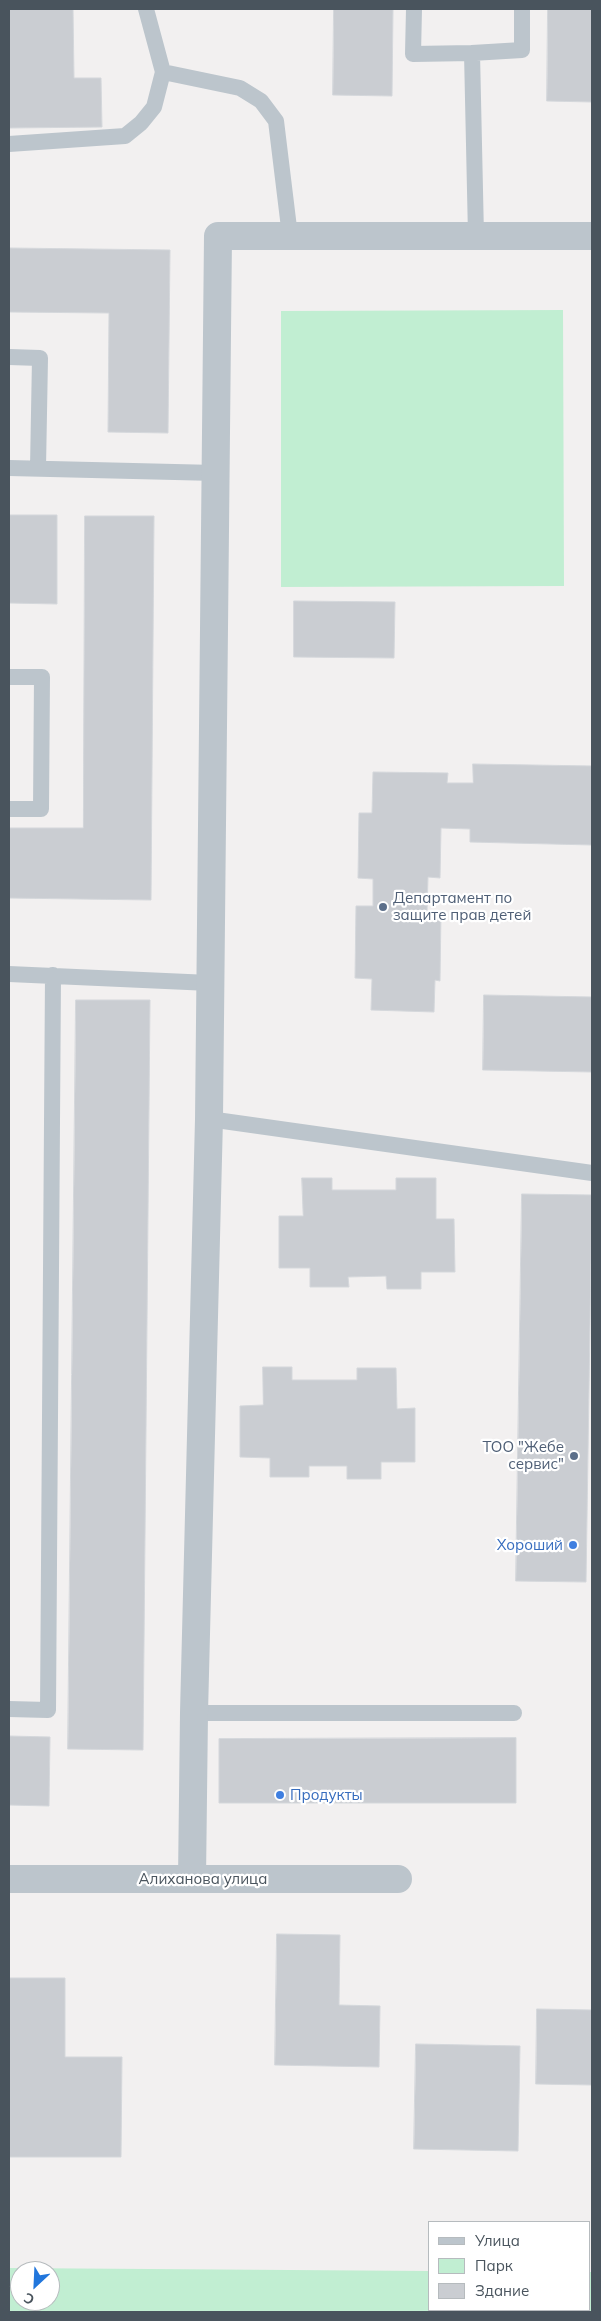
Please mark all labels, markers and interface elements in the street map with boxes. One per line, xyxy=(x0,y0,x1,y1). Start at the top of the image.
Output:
place label: Департамент по защите прав детей xyxy=(393,889,531,924)
marker: Департамент по защите прав детей xyxy=(377,901,389,913)
place label: ТОО "Жебе сервис" xyxy=(482,1438,564,1473)
marker: ТОО "Жебе сервис" xyxy=(568,1450,580,1462)
place label: Хороший xyxy=(497,1536,563,1554)
marker: Хороший xyxy=(567,1539,579,1551)
place label: Продукты xyxy=(290,1786,363,1804)
marker: Продукты xyxy=(274,1789,286,1801)
street label: Алиханова улица xyxy=(139,1870,267,1888)
legend xyxy=(428,2221,591,2311)
text: Улица xyxy=(475,2231,520,2250)
text: Парк xyxy=(475,2256,513,2275)
north arrow xyxy=(10,2261,60,2311)
text: Здание xyxy=(475,2281,529,2300)
text: С xyxy=(21,2289,37,2309)

